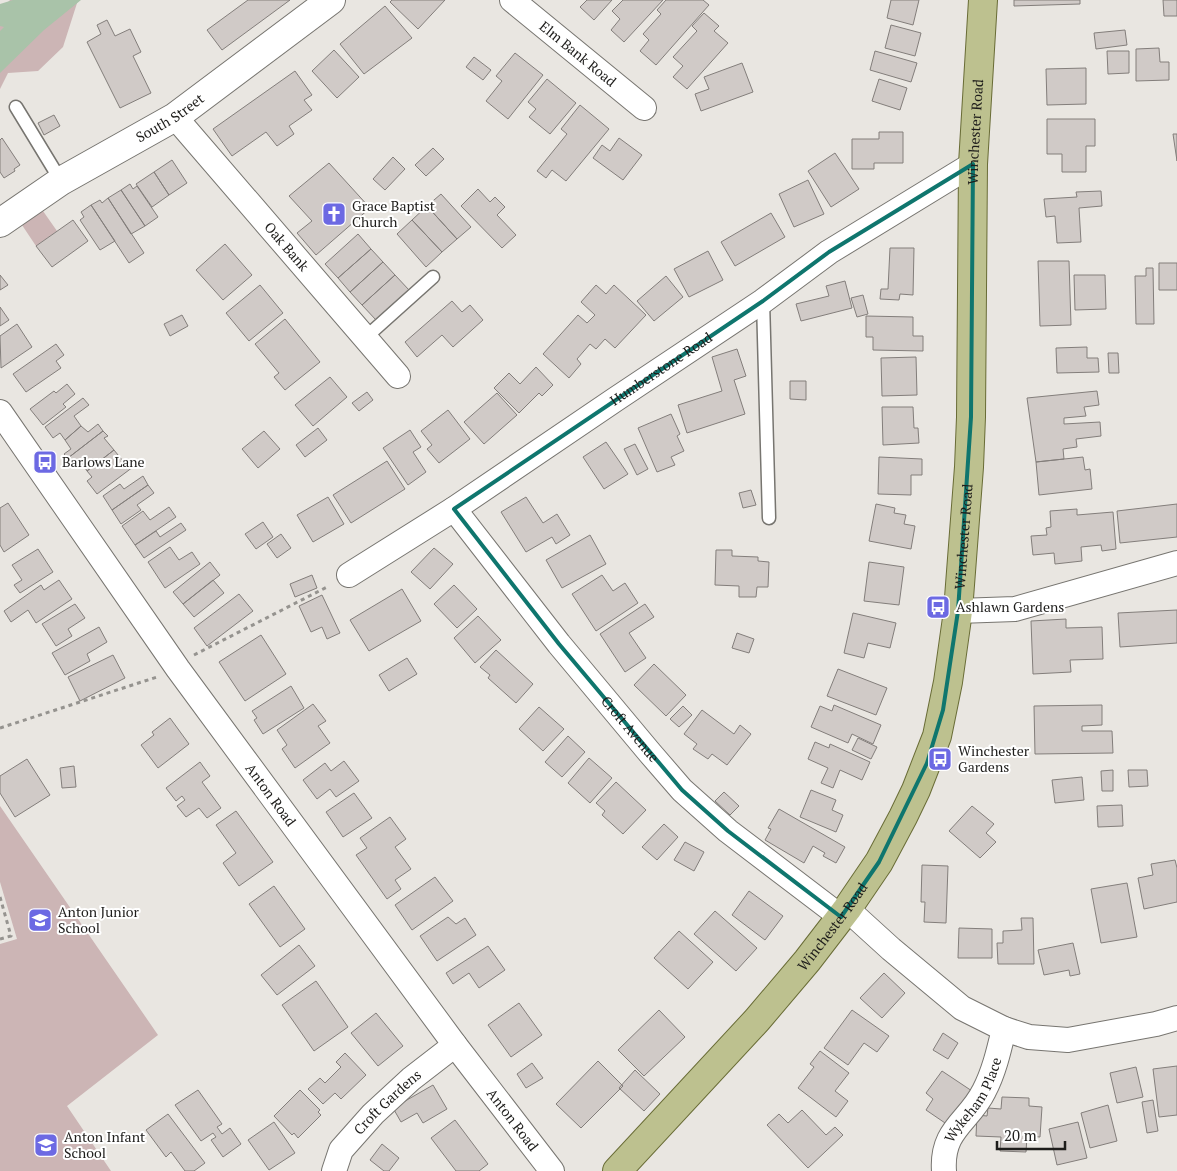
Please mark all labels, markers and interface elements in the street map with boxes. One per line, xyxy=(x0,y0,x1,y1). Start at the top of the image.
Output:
street label: Elm Bank Road xyxy=(536,16,621,91)
street label: Winchester Road xyxy=(963,78,987,185)
street label: South Street xyxy=(132,88,208,146)
place label: Grace Baptist Church xyxy=(352,196,436,231)
church icon: Grace Baptist Church xyxy=(321,201,347,227)
street label: Oak Bank xyxy=(260,218,314,276)
street label: Humberstone Road xyxy=(606,327,716,410)
bus stop icon: Barlows Lane xyxy=(32,449,58,475)
place label: Barlows Lane xyxy=(62,452,145,471)
street label: Winchester Road xyxy=(950,483,977,590)
bus stop icon: Ashlawn Gardens xyxy=(925,594,951,620)
place label: Ashlawn Gardens xyxy=(956,597,1064,616)
street label: Croft Avenue xyxy=(597,692,664,766)
place label: Winchester Gardens xyxy=(958,741,1030,776)
bus stop icon: Winchester Gardens xyxy=(927,746,953,772)
street label: Anton Road xyxy=(242,759,301,830)
street label: Winchester Road xyxy=(793,878,871,975)
place label: Anton Junior School xyxy=(58,902,140,937)
school or university icon: Anton Junior School xyxy=(27,907,53,933)
street label: Wykeham Place xyxy=(939,1055,1005,1146)
street label: Croft Gardens xyxy=(349,1065,425,1138)
street label: Anton Road xyxy=(483,1084,543,1155)
scale bar xyxy=(997,1118,1064,1150)
text: 20 m xyxy=(1004,1125,1037,1145)
place label: Anton Infant School xyxy=(64,1127,146,1162)
school or university icon: Anton Infant School xyxy=(33,1132,59,1158)

